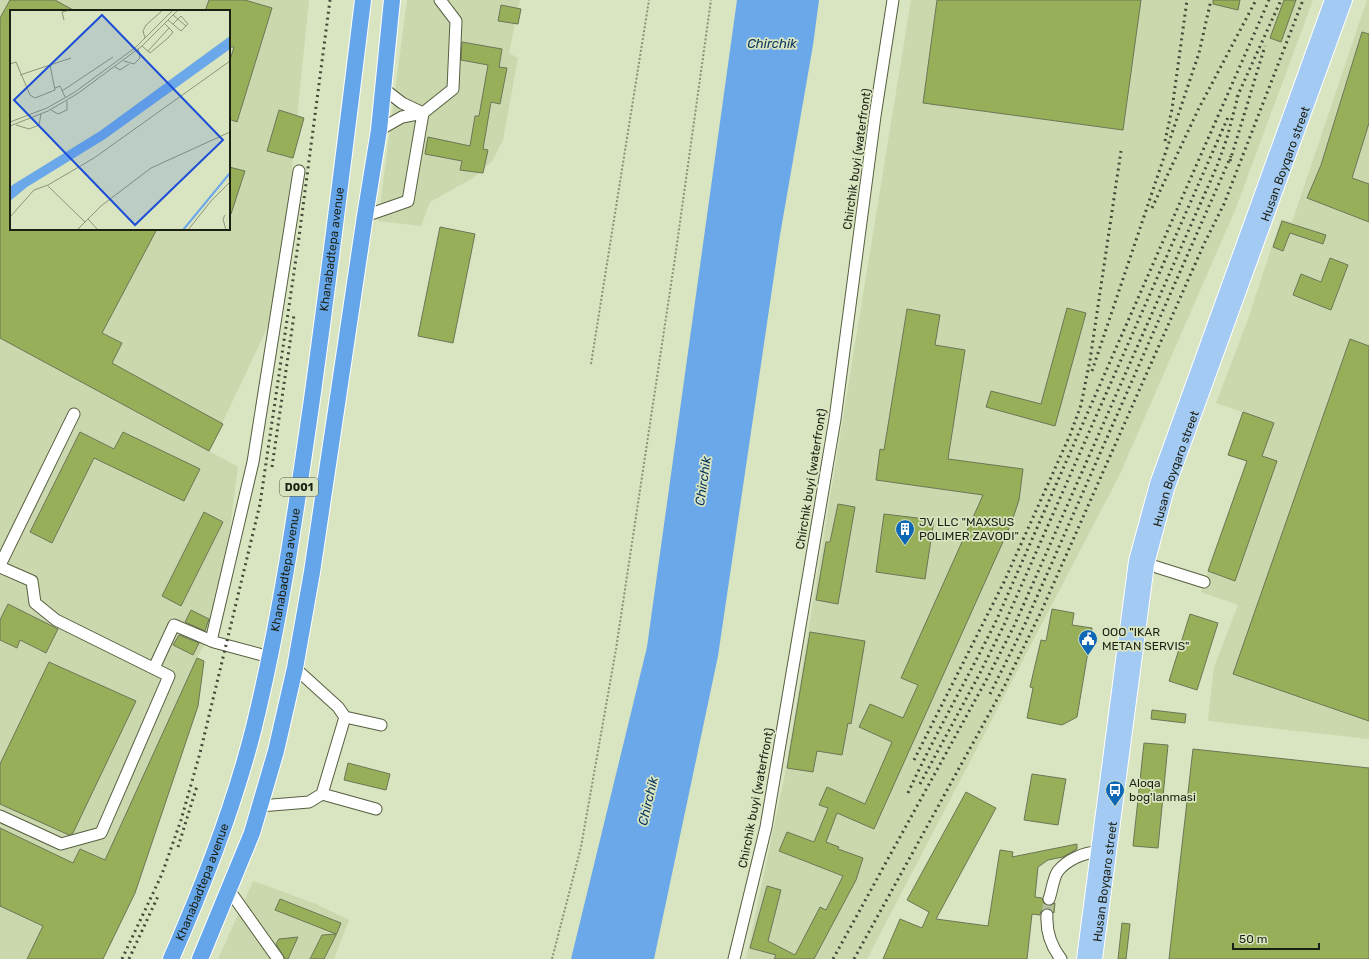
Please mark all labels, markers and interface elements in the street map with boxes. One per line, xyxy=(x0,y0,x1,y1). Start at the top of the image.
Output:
inset map xyxy=(10,10,230,230)
water label: Chirchik xyxy=(747,36,797,51)
street label: Chirchik buyi (waterfront) xyxy=(840,87,874,231)
street label: Husan Boyqaro street xyxy=(1258,104,1313,223)
street label: Khanabadtepa avenue xyxy=(317,186,347,312)
street label: Chirchik buyi (waterfront) xyxy=(793,407,829,551)
street label: Husan Boyqaro street xyxy=(1150,409,1202,528)
water label: Chirchik xyxy=(692,455,714,507)
road number: D001 xyxy=(280,478,318,496)
street label: Khanabadtepa avenue xyxy=(268,507,303,633)
place label: JV LLC "MAXSUS POLIMER ZAVODI" xyxy=(919,515,1019,543)
building icon: JV LLC "MAXSUS POLIMER ZAVODI" xyxy=(894,518,916,546)
place label: OOO "IKAR METAN SERVIS" xyxy=(1102,625,1190,653)
public building icon: OOO "IKAR METAN SERVIS" xyxy=(1077,628,1099,656)
street label: Chirchik buyi (waterfront) xyxy=(736,727,776,869)
water label: Chirchik xyxy=(635,775,661,827)
place label: Aloqa bog'lanmasi xyxy=(1129,776,1196,804)
bus stop icon: Aloqa bog'lanmasi xyxy=(1104,779,1126,807)
street label: Husan Boyqaro street xyxy=(1090,820,1120,943)
street label: Khanabadtepa avenue xyxy=(173,821,232,943)
scale bar xyxy=(1233,925,1319,951)
text: 50 m xyxy=(1239,932,1267,946)

